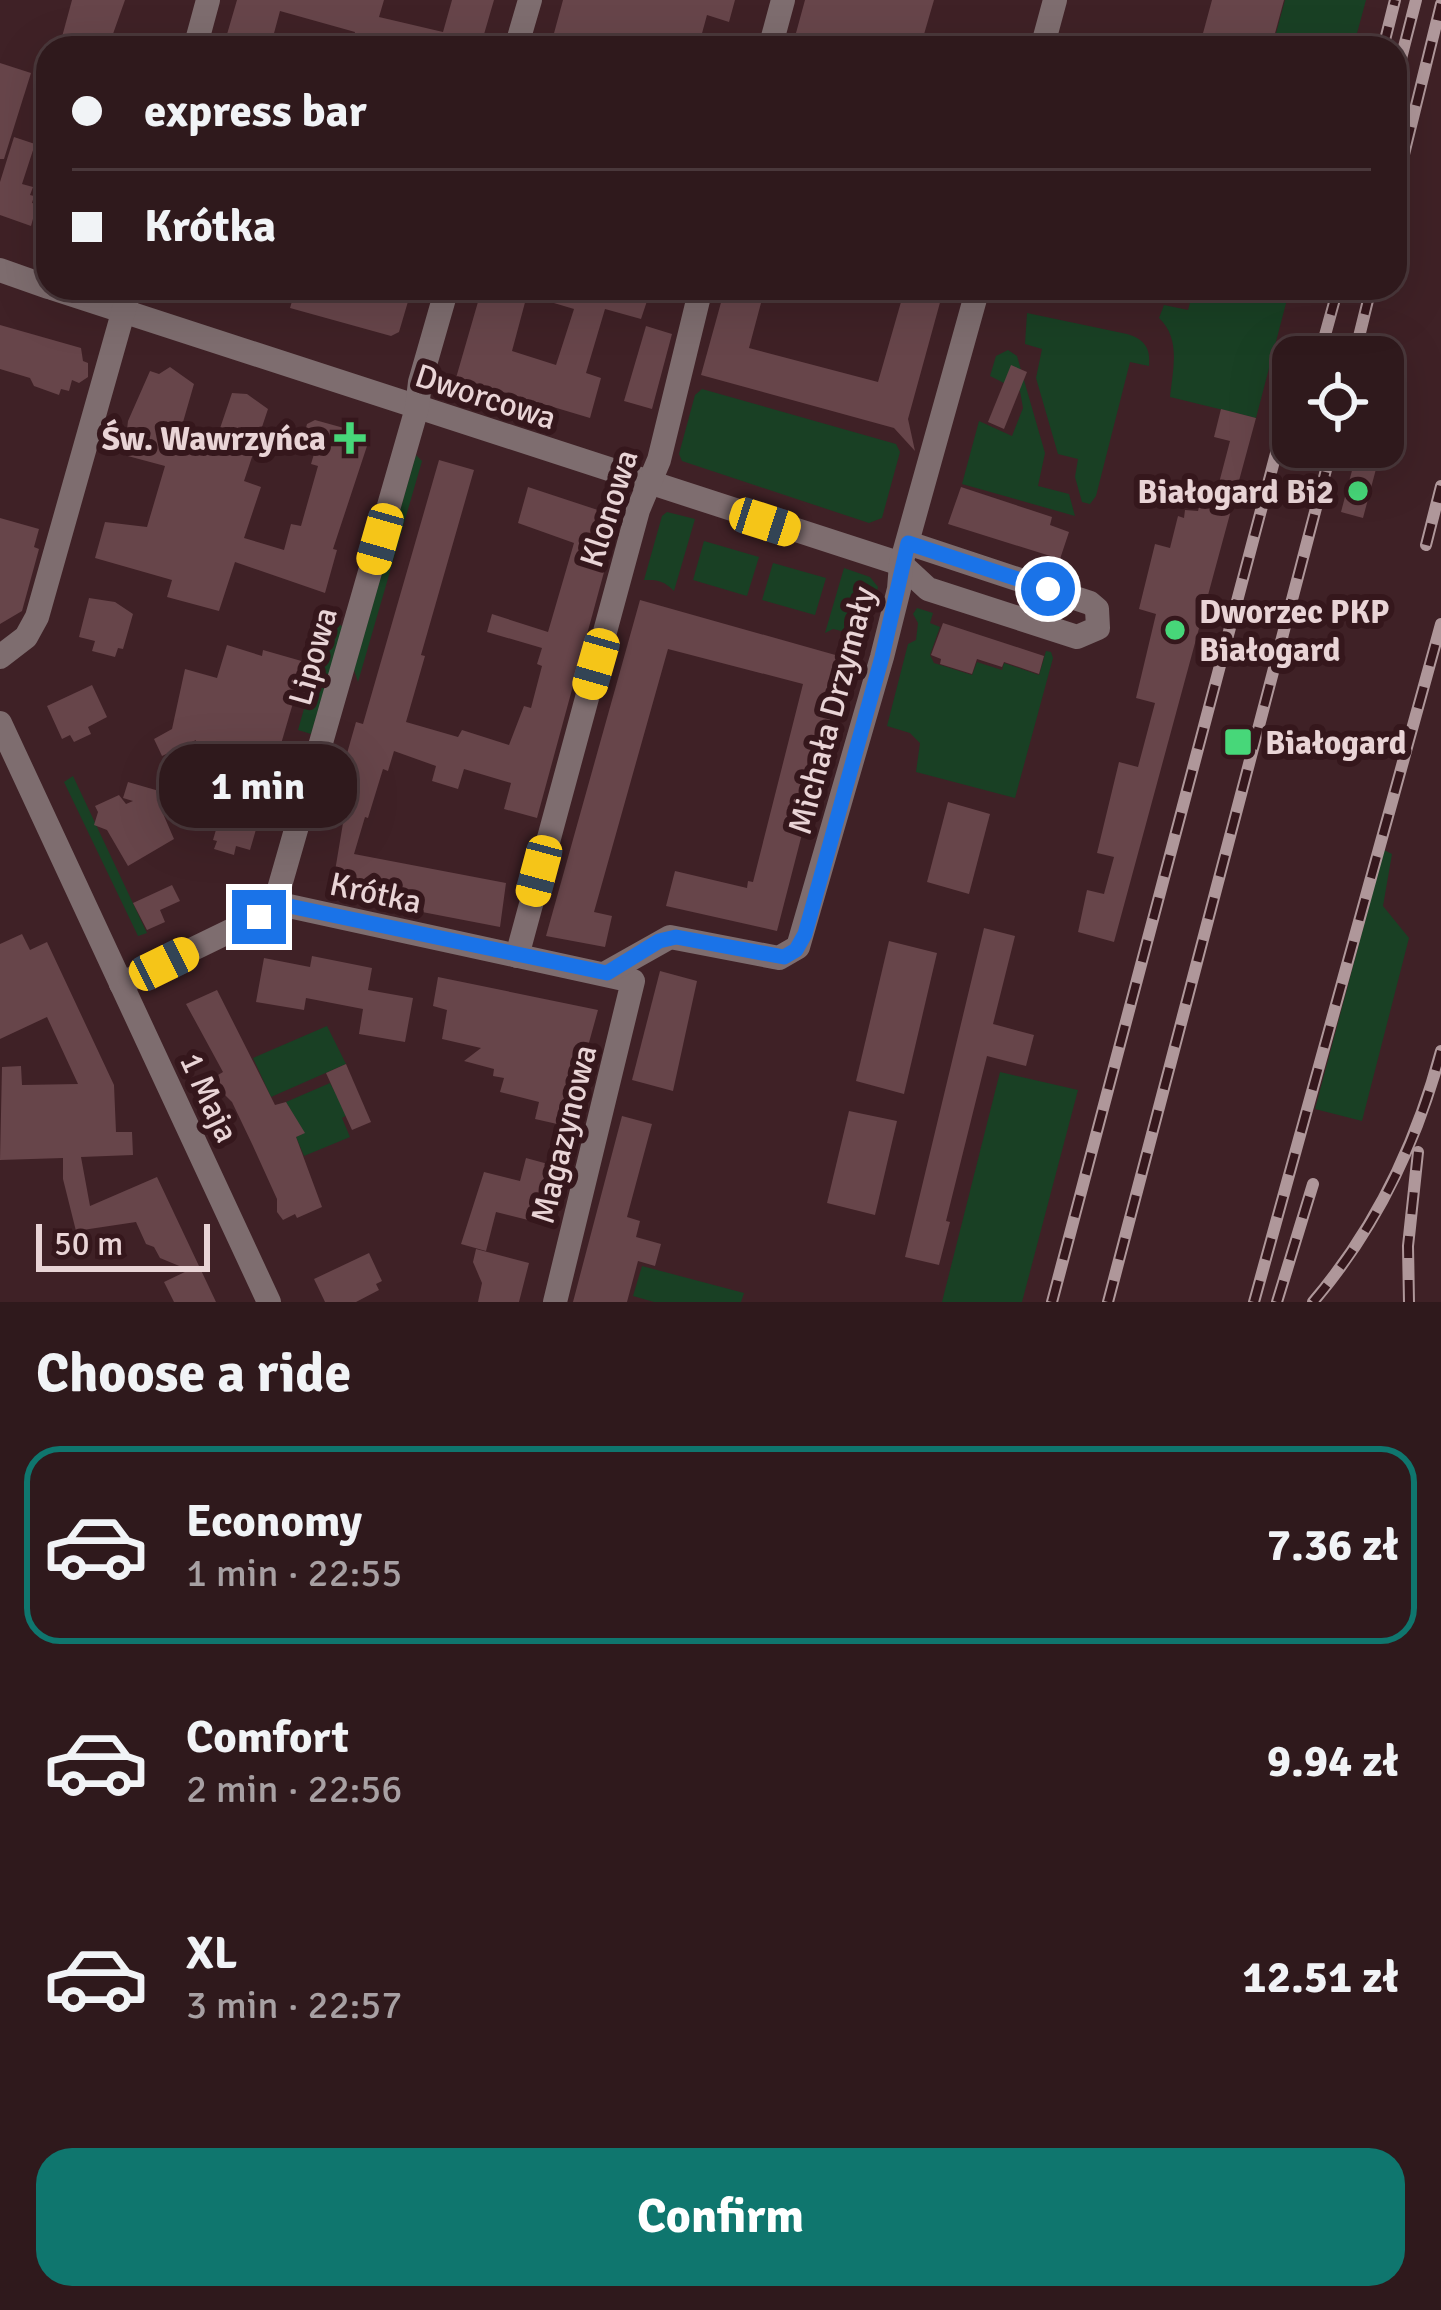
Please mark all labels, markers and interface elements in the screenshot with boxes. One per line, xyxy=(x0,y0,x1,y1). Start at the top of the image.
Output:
text: express bar xyxy=(144,84,367,139)
text: Krótka xyxy=(144,199,276,254)
map controls xyxy=(1272,336,1404,468)
button: locate xyxy=(1272,336,1404,468)
street label: Dworcowa xyxy=(410,355,561,439)
place label: Św. Wawrzyńca xyxy=(102,419,326,460)
marker: Św. Wawrzyńca xyxy=(337,425,363,451)
street label: Klonowa xyxy=(571,444,648,572)
place label: Białogard Bi2 xyxy=(1137,472,1334,513)
marker: Białogard Bi2 xyxy=(1345,478,1371,504)
car xyxy=(725,494,805,550)
car xyxy=(353,499,407,579)
route start xyxy=(1021,562,1075,616)
street label: Michała Drzymały xyxy=(780,581,885,839)
place label: Dworzec PKP Białogard xyxy=(1199,592,1389,671)
street label: Lipowa xyxy=(280,603,347,710)
marker: Dworzec PKP Białogard xyxy=(1162,617,1188,643)
car xyxy=(569,624,623,704)
place label: Białogard xyxy=(1265,723,1406,764)
marker: Białogard xyxy=(1222,726,1254,758)
callout: 1 min xyxy=(160,743,358,827)
text: 1 min xyxy=(211,762,305,810)
car xyxy=(512,832,566,910)
street label: Krótka xyxy=(326,864,425,923)
route end xyxy=(232,890,286,944)
car xyxy=(124,932,204,996)
street label: Magazynowa xyxy=(522,1041,606,1228)
street label: 1 Maja xyxy=(170,1046,247,1149)
scale bar xyxy=(36,1218,210,1271)
text: 50 m xyxy=(54,1224,123,1265)
text: Choose a ride xyxy=(36,1340,351,1407)
icon: car xyxy=(42,1491,150,1599)
text: Economy xyxy=(186,1494,362,1549)
text: 7.36 zł xyxy=(1267,1518,1399,1573)
text: 1 min · 22:55 xyxy=(186,1549,402,1597)
icon: car xyxy=(42,1707,150,1815)
text: Comfort xyxy=(186,1710,349,1765)
text: 9.94 zł xyxy=(1267,1734,1399,1789)
text: 2 min · 22:56 xyxy=(186,1765,402,1813)
icon: car xyxy=(42,1923,150,2031)
text: XL xyxy=(186,1926,237,1981)
text: 12.51 zł xyxy=(1242,1950,1399,2005)
text: 3 min · 22:57 xyxy=(186,1981,402,2029)
button: Confirm xyxy=(36,2148,1405,2286)

